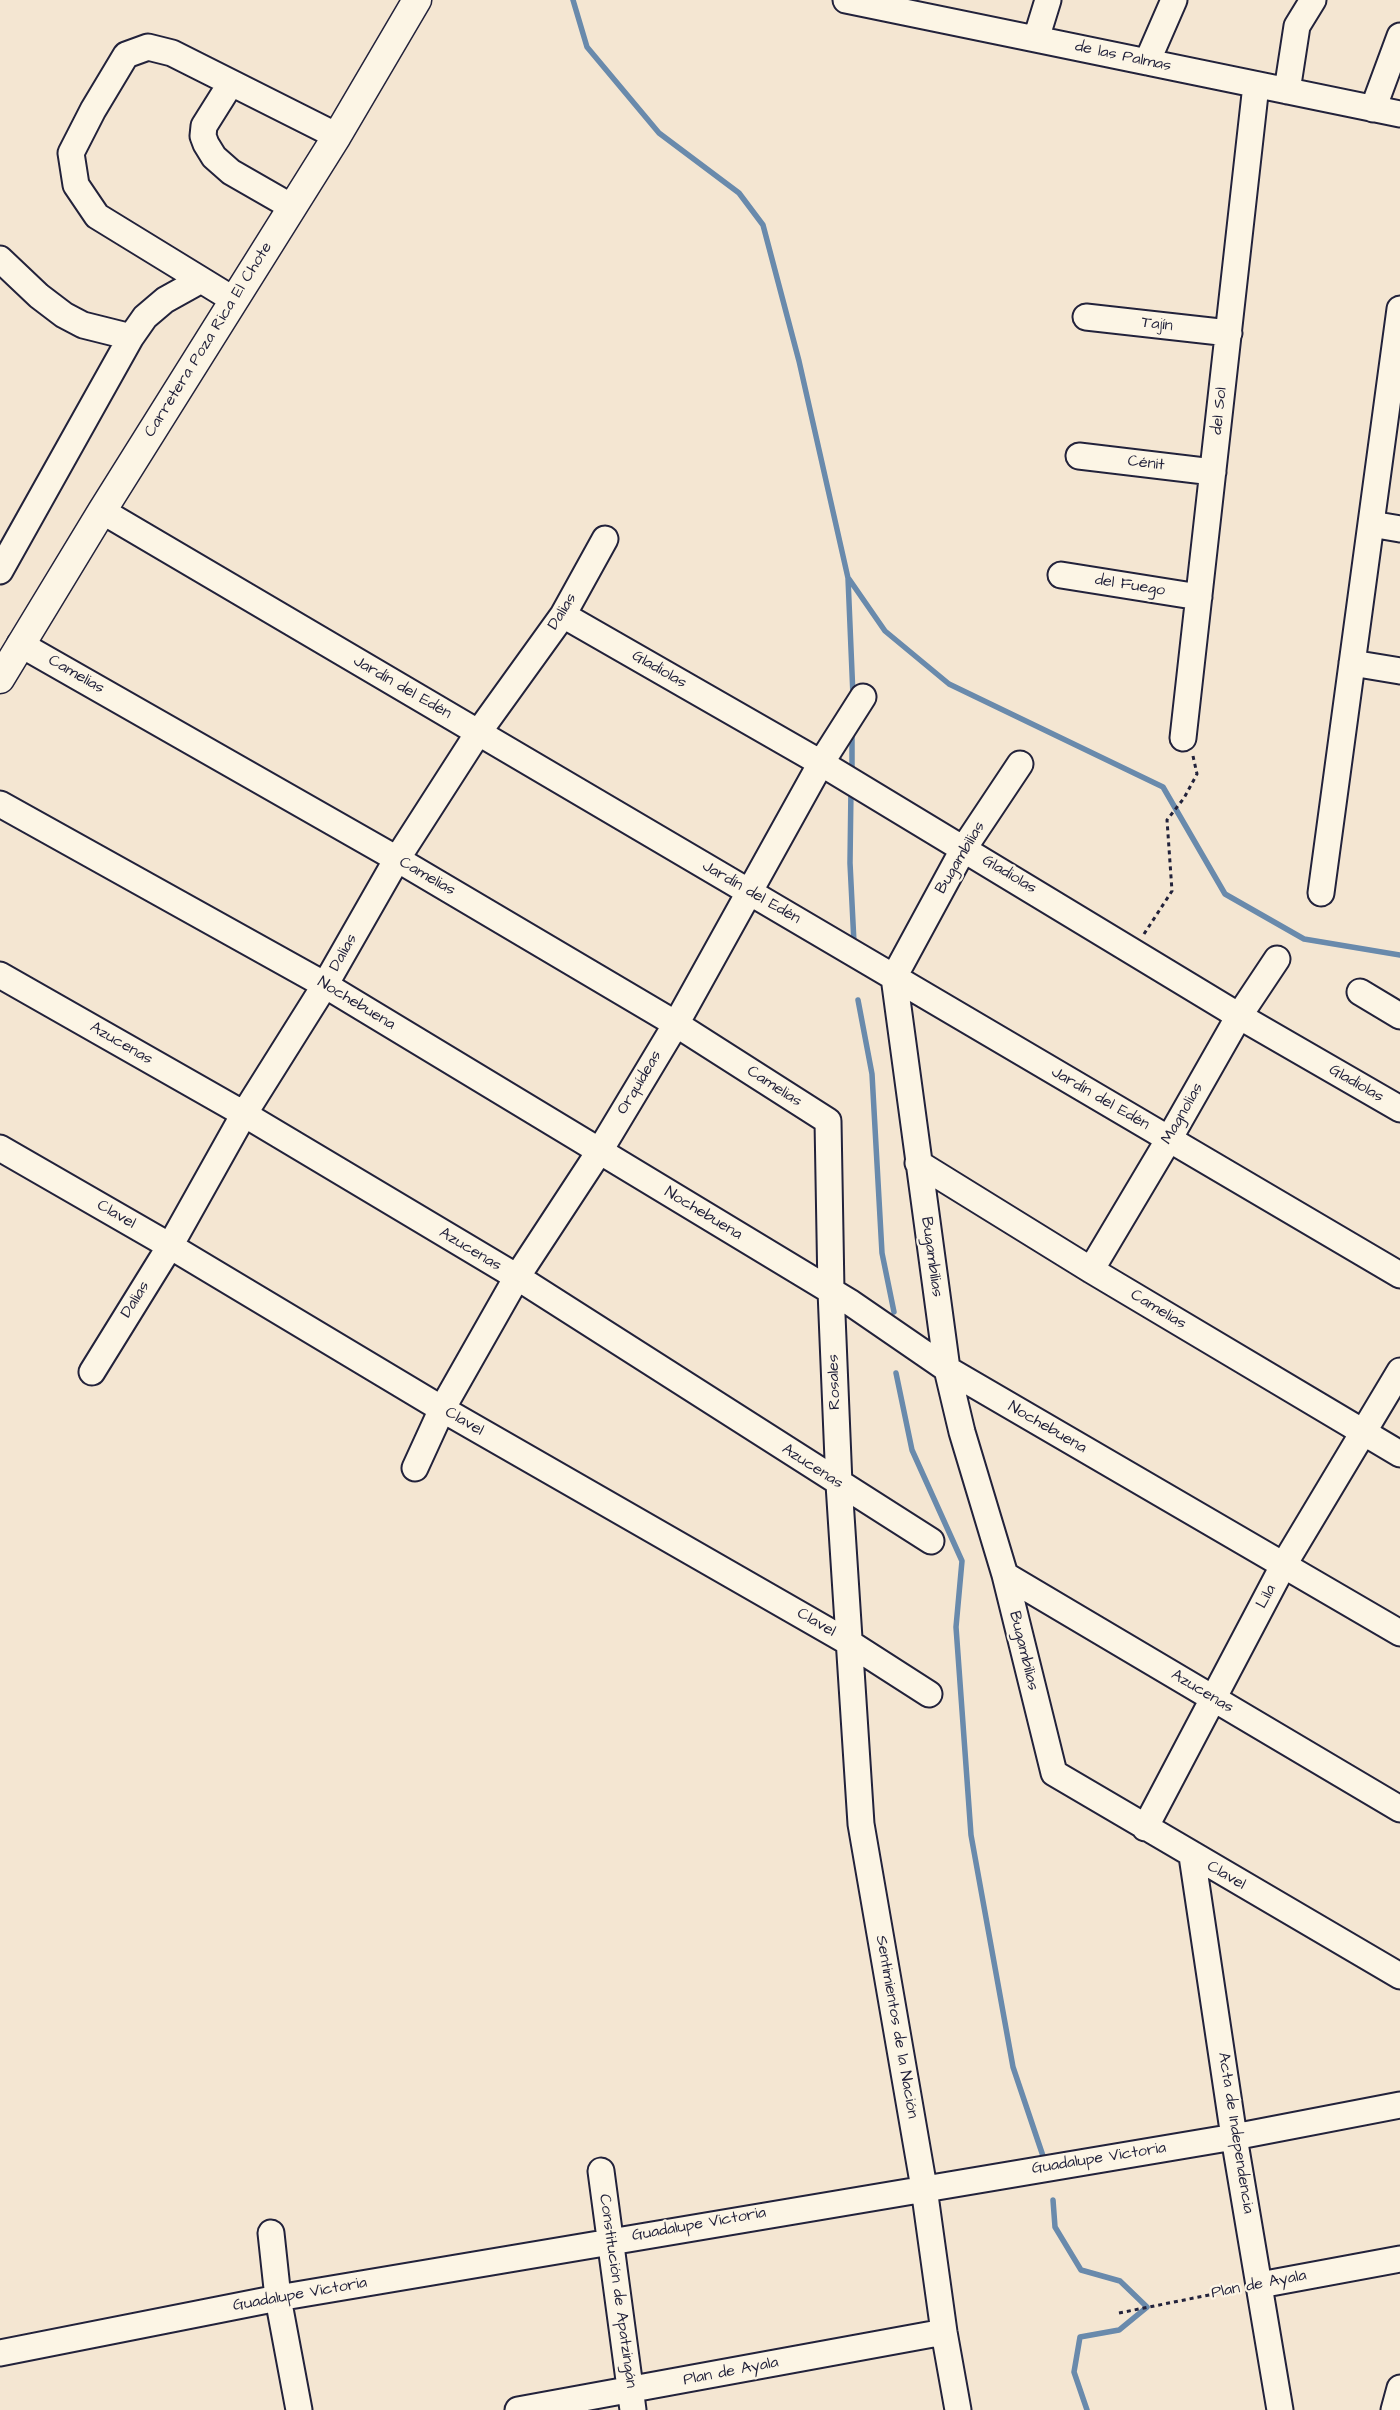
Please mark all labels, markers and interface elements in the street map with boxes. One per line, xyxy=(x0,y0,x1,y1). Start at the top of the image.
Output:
street label: de las Palmas xyxy=(1073,37,1173,77)
street label: Carretera Poza Rica El Chote xyxy=(141,239,277,441)
street label: Tajín xyxy=(1140,314,1174,336)
street label: del Sol xyxy=(1208,386,1232,436)
street label: Cénit xyxy=(1127,452,1165,476)
street label: del Fuego xyxy=(1093,571,1167,601)
street label: Dalias xyxy=(544,590,582,634)
street label: Gladiolas xyxy=(628,647,690,693)
street label: Camelias xyxy=(44,651,108,699)
street label: Jardín del Edén xyxy=(349,652,455,724)
street label: Bugambilias xyxy=(932,818,990,898)
street label: Gladiolas xyxy=(978,851,1040,899)
street label: Camelias xyxy=(395,853,459,901)
street label: Jardín del Edén xyxy=(698,857,804,929)
street label: Dalias xyxy=(326,931,362,975)
street label: Nochebuena xyxy=(313,973,399,1035)
street label: Azucenas xyxy=(86,1018,156,1070)
street label: Orquídeas xyxy=(613,1047,667,1119)
street label: Gladiolas xyxy=(1325,1061,1387,1107)
street label: Camelias xyxy=(743,1062,805,1112)
street label: Jardín del Edén xyxy=(1047,1063,1153,1135)
street label: Magnolias xyxy=(1158,1080,1208,1148)
street label: Nochebuena xyxy=(660,1183,746,1245)
street label: Clavel xyxy=(93,1196,139,1234)
street label: Bugambilias xyxy=(916,1216,946,1298)
street label: Azucenas xyxy=(435,1224,505,1276)
street label: Dalias xyxy=(117,1278,155,1322)
street label: Camelias xyxy=(1127,1286,1189,1334)
street label: Rosales xyxy=(824,1354,846,1410)
street label: Nochebuena xyxy=(1004,1398,1090,1458)
street label: Clavel xyxy=(441,1403,487,1441)
street label: Azucenas xyxy=(778,1440,846,1494)
street label: Lila xyxy=(1253,1582,1281,1612)
street label: Clavel xyxy=(793,1604,839,1642)
street label: Bugambilias xyxy=(1004,1609,1042,1693)
street label: Azucenas xyxy=(1167,1666,1237,1718)
street label: Clavel xyxy=(1203,1857,1249,1895)
street label: Sentimientos de la Nación xyxy=(870,1934,922,2120)
street label: Acta de Independencia xyxy=(1213,2051,1257,2215)
street label: Guadalupe Victoria xyxy=(1030,2139,1168,2179)
street label: Constitución de Apatzingán xyxy=(594,2193,640,2389)
street label: Guadalupe Victoria xyxy=(630,2204,768,2246)
street label: Plan de Ayala xyxy=(1210,2266,1308,2304)
street label: Guadalupe Victoria xyxy=(231,2274,369,2316)
street label: Plan de Ayala xyxy=(682,2353,780,2391)

